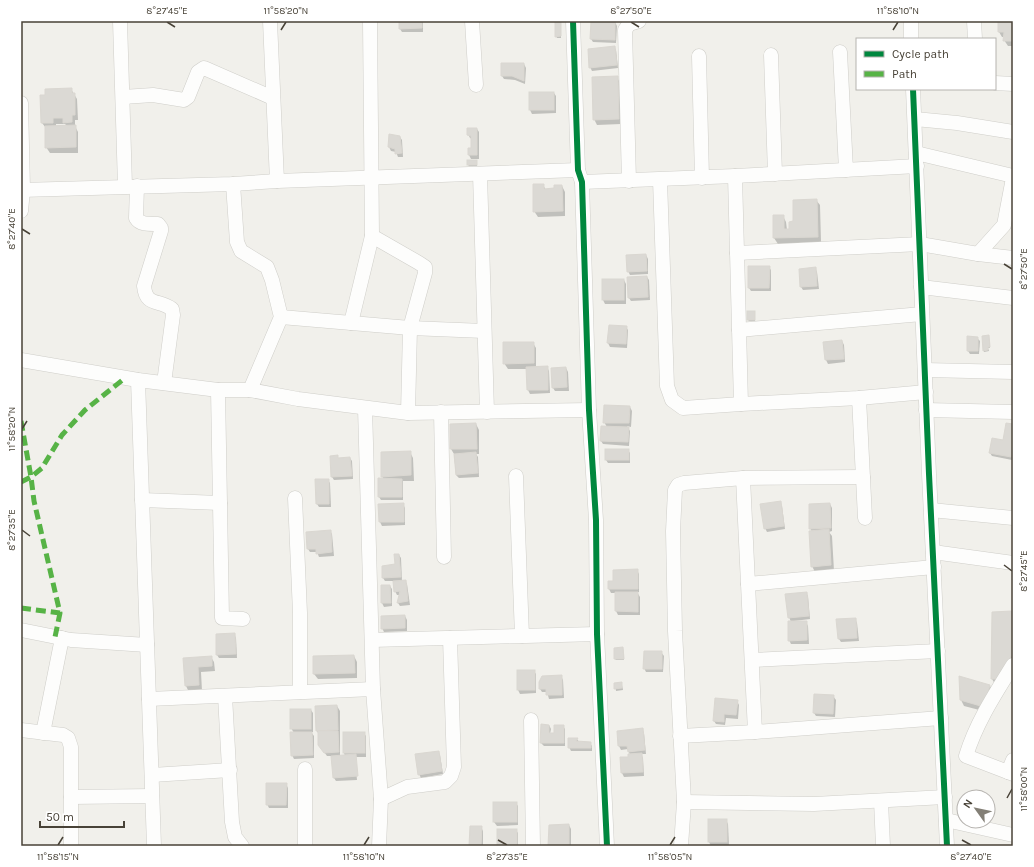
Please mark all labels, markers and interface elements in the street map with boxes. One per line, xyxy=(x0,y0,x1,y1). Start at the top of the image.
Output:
text: 8°27'45"E xyxy=(146,5,188,17)
text: 11°58'20"N xyxy=(264,5,308,17)
text: 8°27'50"E xyxy=(610,5,652,17)
text: 11°58'10"N xyxy=(877,5,919,17)
legend xyxy=(856,38,996,90)
text: Cycle path xyxy=(892,47,949,61)
text: Path xyxy=(892,67,917,81)
text: 8°27'40"E xyxy=(6,208,18,250)
text: 8°27'50"E xyxy=(1018,248,1030,290)
text: 11°58'20"N xyxy=(6,407,18,451)
text: 8°27'35"E xyxy=(6,509,18,551)
text: 8°27'45"E xyxy=(1018,550,1030,592)
text: 11°58'00"N xyxy=(1018,767,1030,811)
north arrow xyxy=(956,789,996,829)
text: N xyxy=(960,797,976,811)
scale bar xyxy=(40,803,124,829)
text: 50 m xyxy=(46,810,74,824)
text: 11°58'15"N xyxy=(37,851,79,863)
text: 11°58'10"N xyxy=(343,851,385,863)
text: 8°27'35"E xyxy=(486,851,528,863)
text: 11°58'05"N xyxy=(648,851,692,863)
text: 8°27'40"E xyxy=(950,851,992,863)

